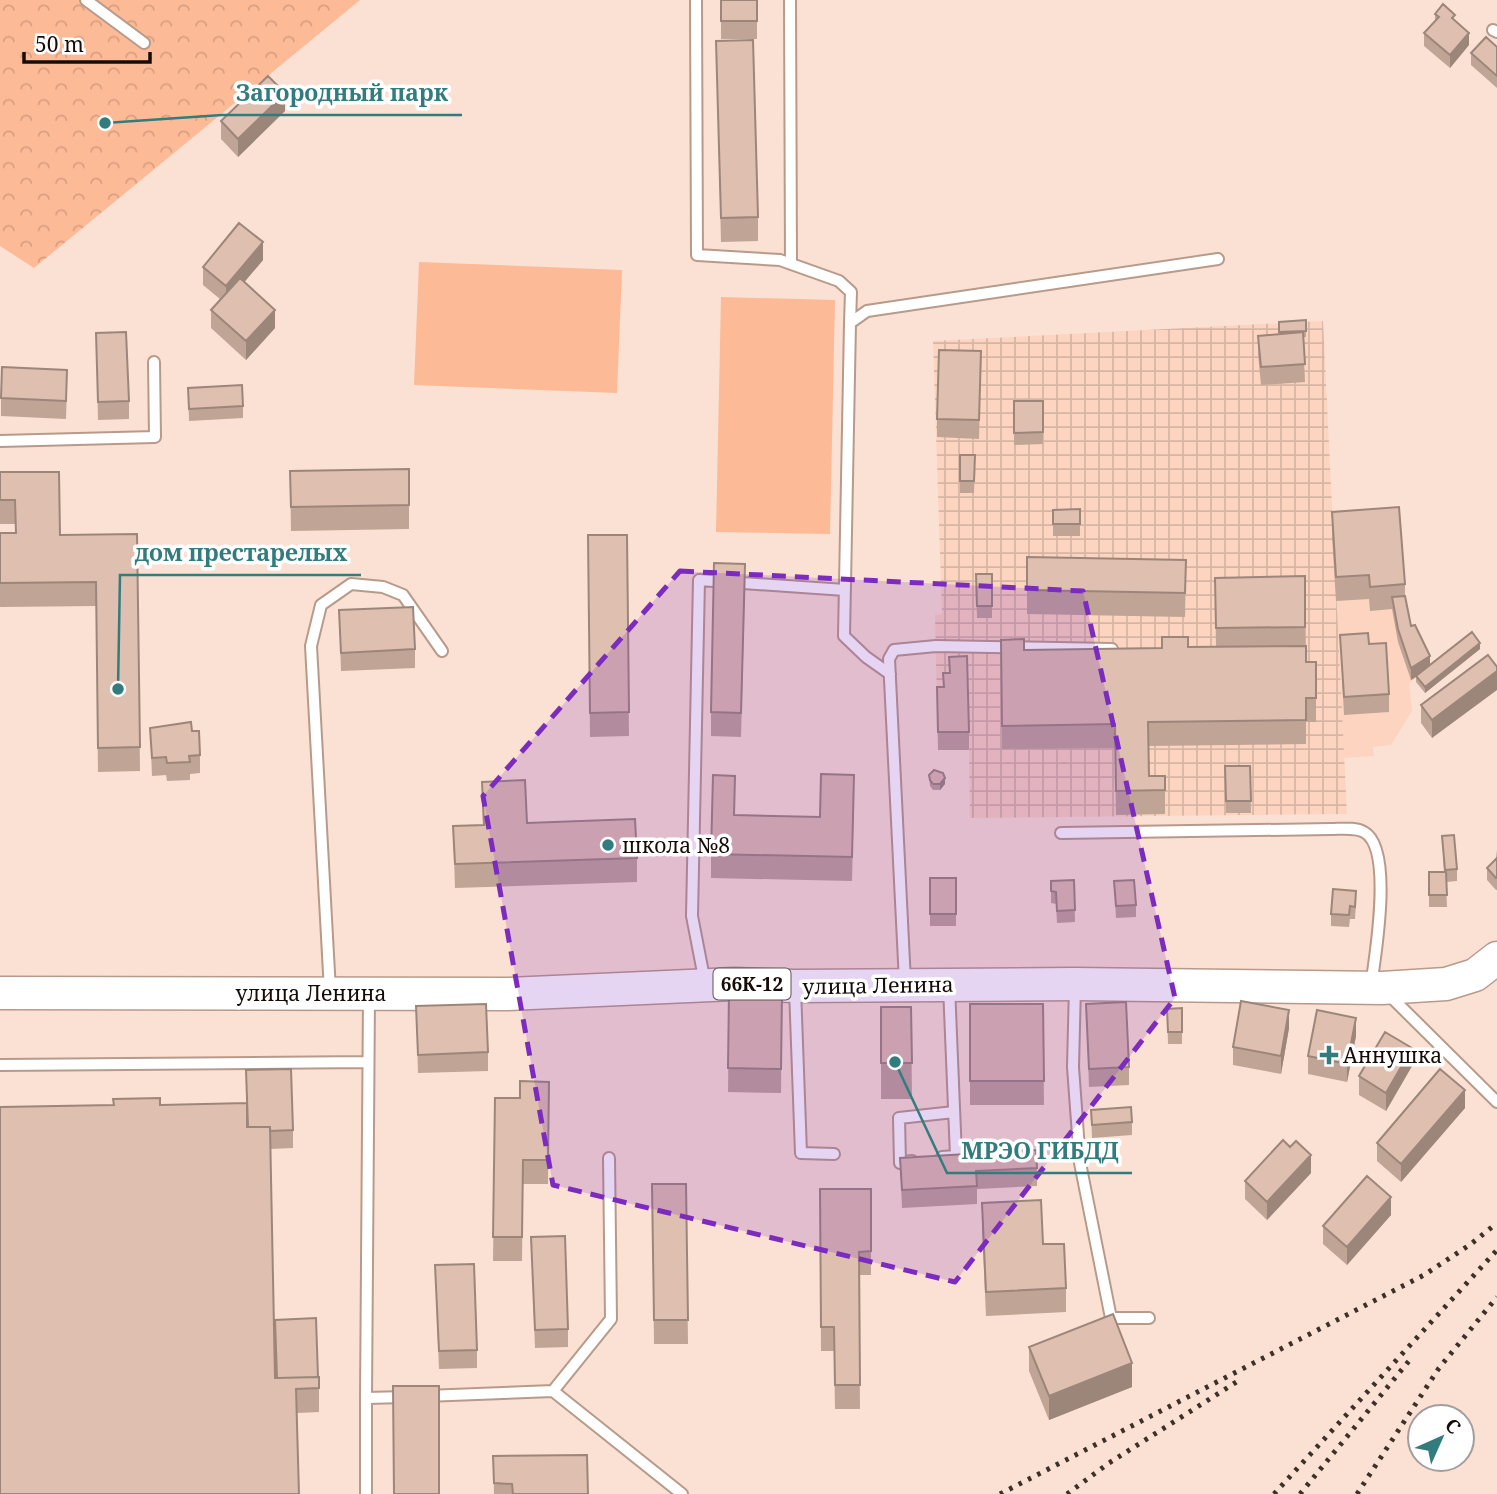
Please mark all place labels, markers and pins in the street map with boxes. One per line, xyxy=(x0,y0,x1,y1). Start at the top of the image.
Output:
callout: Загородный парк xyxy=(222,71,462,115)
callout: дом престарелых xyxy=(120,531,361,575)
place label: школа №8 xyxy=(622,831,730,859)
marker: школа №8 xyxy=(600,837,616,853)
place label: Аннушка xyxy=(1343,1041,1442,1069)
marker: Аннушка xyxy=(1321,1047,1337,1063)
callout: МРЭО ГИБДД xyxy=(947,1129,1132,1173)

